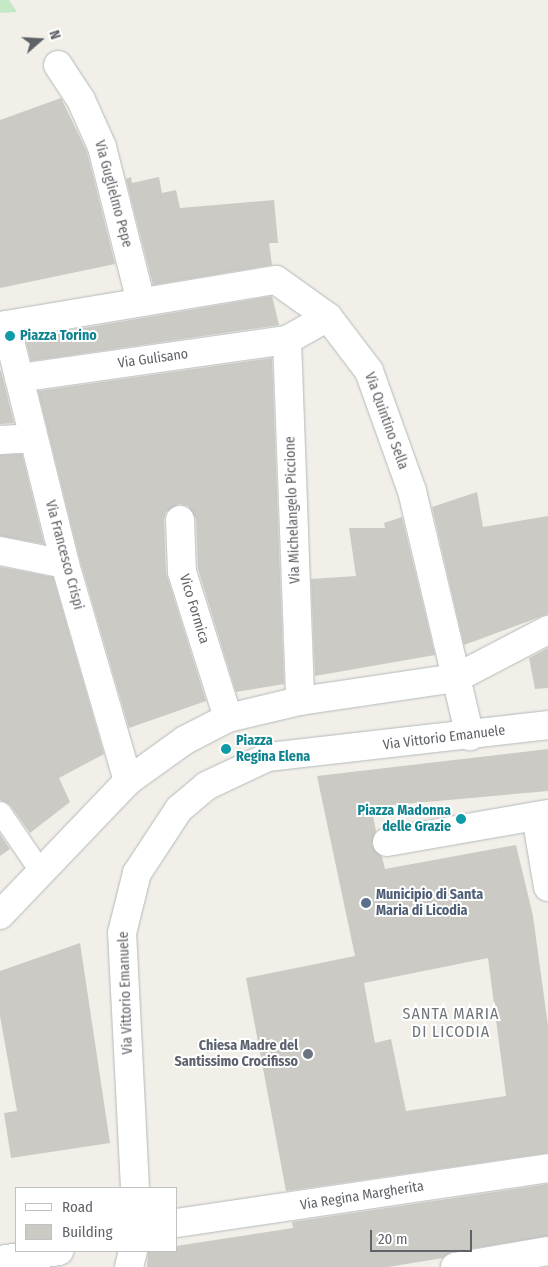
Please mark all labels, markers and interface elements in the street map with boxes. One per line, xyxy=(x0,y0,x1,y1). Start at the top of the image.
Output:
north arrow xyxy=(15,15,65,65)
text: N xyxy=(45,28,64,42)
street label: Via Guglielmo Pepe xyxy=(91,139,135,249)
place label: Piazza Torino xyxy=(20,328,97,344)
marker: Piazza Torino xyxy=(4,330,16,342)
street label: Via Gulisano xyxy=(117,346,189,372)
street label: Via Quintino Sella xyxy=(361,370,411,472)
street label: Via Michelangelo Piccione xyxy=(282,436,304,584)
street label: Via Francesco Crispi xyxy=(41,499,87,611)
street label: Vico Formica xyxy=(175,572,213,646)
street label: Via Vittorio Emanuele xyxy=(382,722,506,754)
place label: Piazza Regina Elena xyxy=(236,733,310,766)
marker: Piazza Regina Elena xyxy=(220,743,232,755)
place label: Piazza Madonna delle Grazie xyxy=(358,803,451,836)
marker: Piazza Madonna delle Grazie xyxy=(455,813,467,825)
place label: Municipio di Santa Maria di Licodia xyxy=(376,887,483,920)
marker: Municipio di Santa Maria di Licodia xyxy=(360,897,372,909)
street label: Via Vittorio Emanuele xyxy=(115,931,137,1055)
district label: SANTA MARIA DI LICODIA xyxy=(401,1004,501,1042)
place label: Chiesa Madre del Santissimo Crocifisso xyxy=(175,1038,298,1070)
marker: Chiesa Madre del Santissimo Crocifisso xyxy=(302,1048,314,1060)
street label: Via Regina Margherita xyxy=(299,1178,425,1214)
legend xyxy=(15,1187,178,1252)
text: Road xyxy=(62,1198,93,1216)
scale bar xyxy=(373,1220,476,1252)
text: Building xyxy=(62,1223,113,1241)
text: 20 m xyxy=(378,1230,408,1248)

